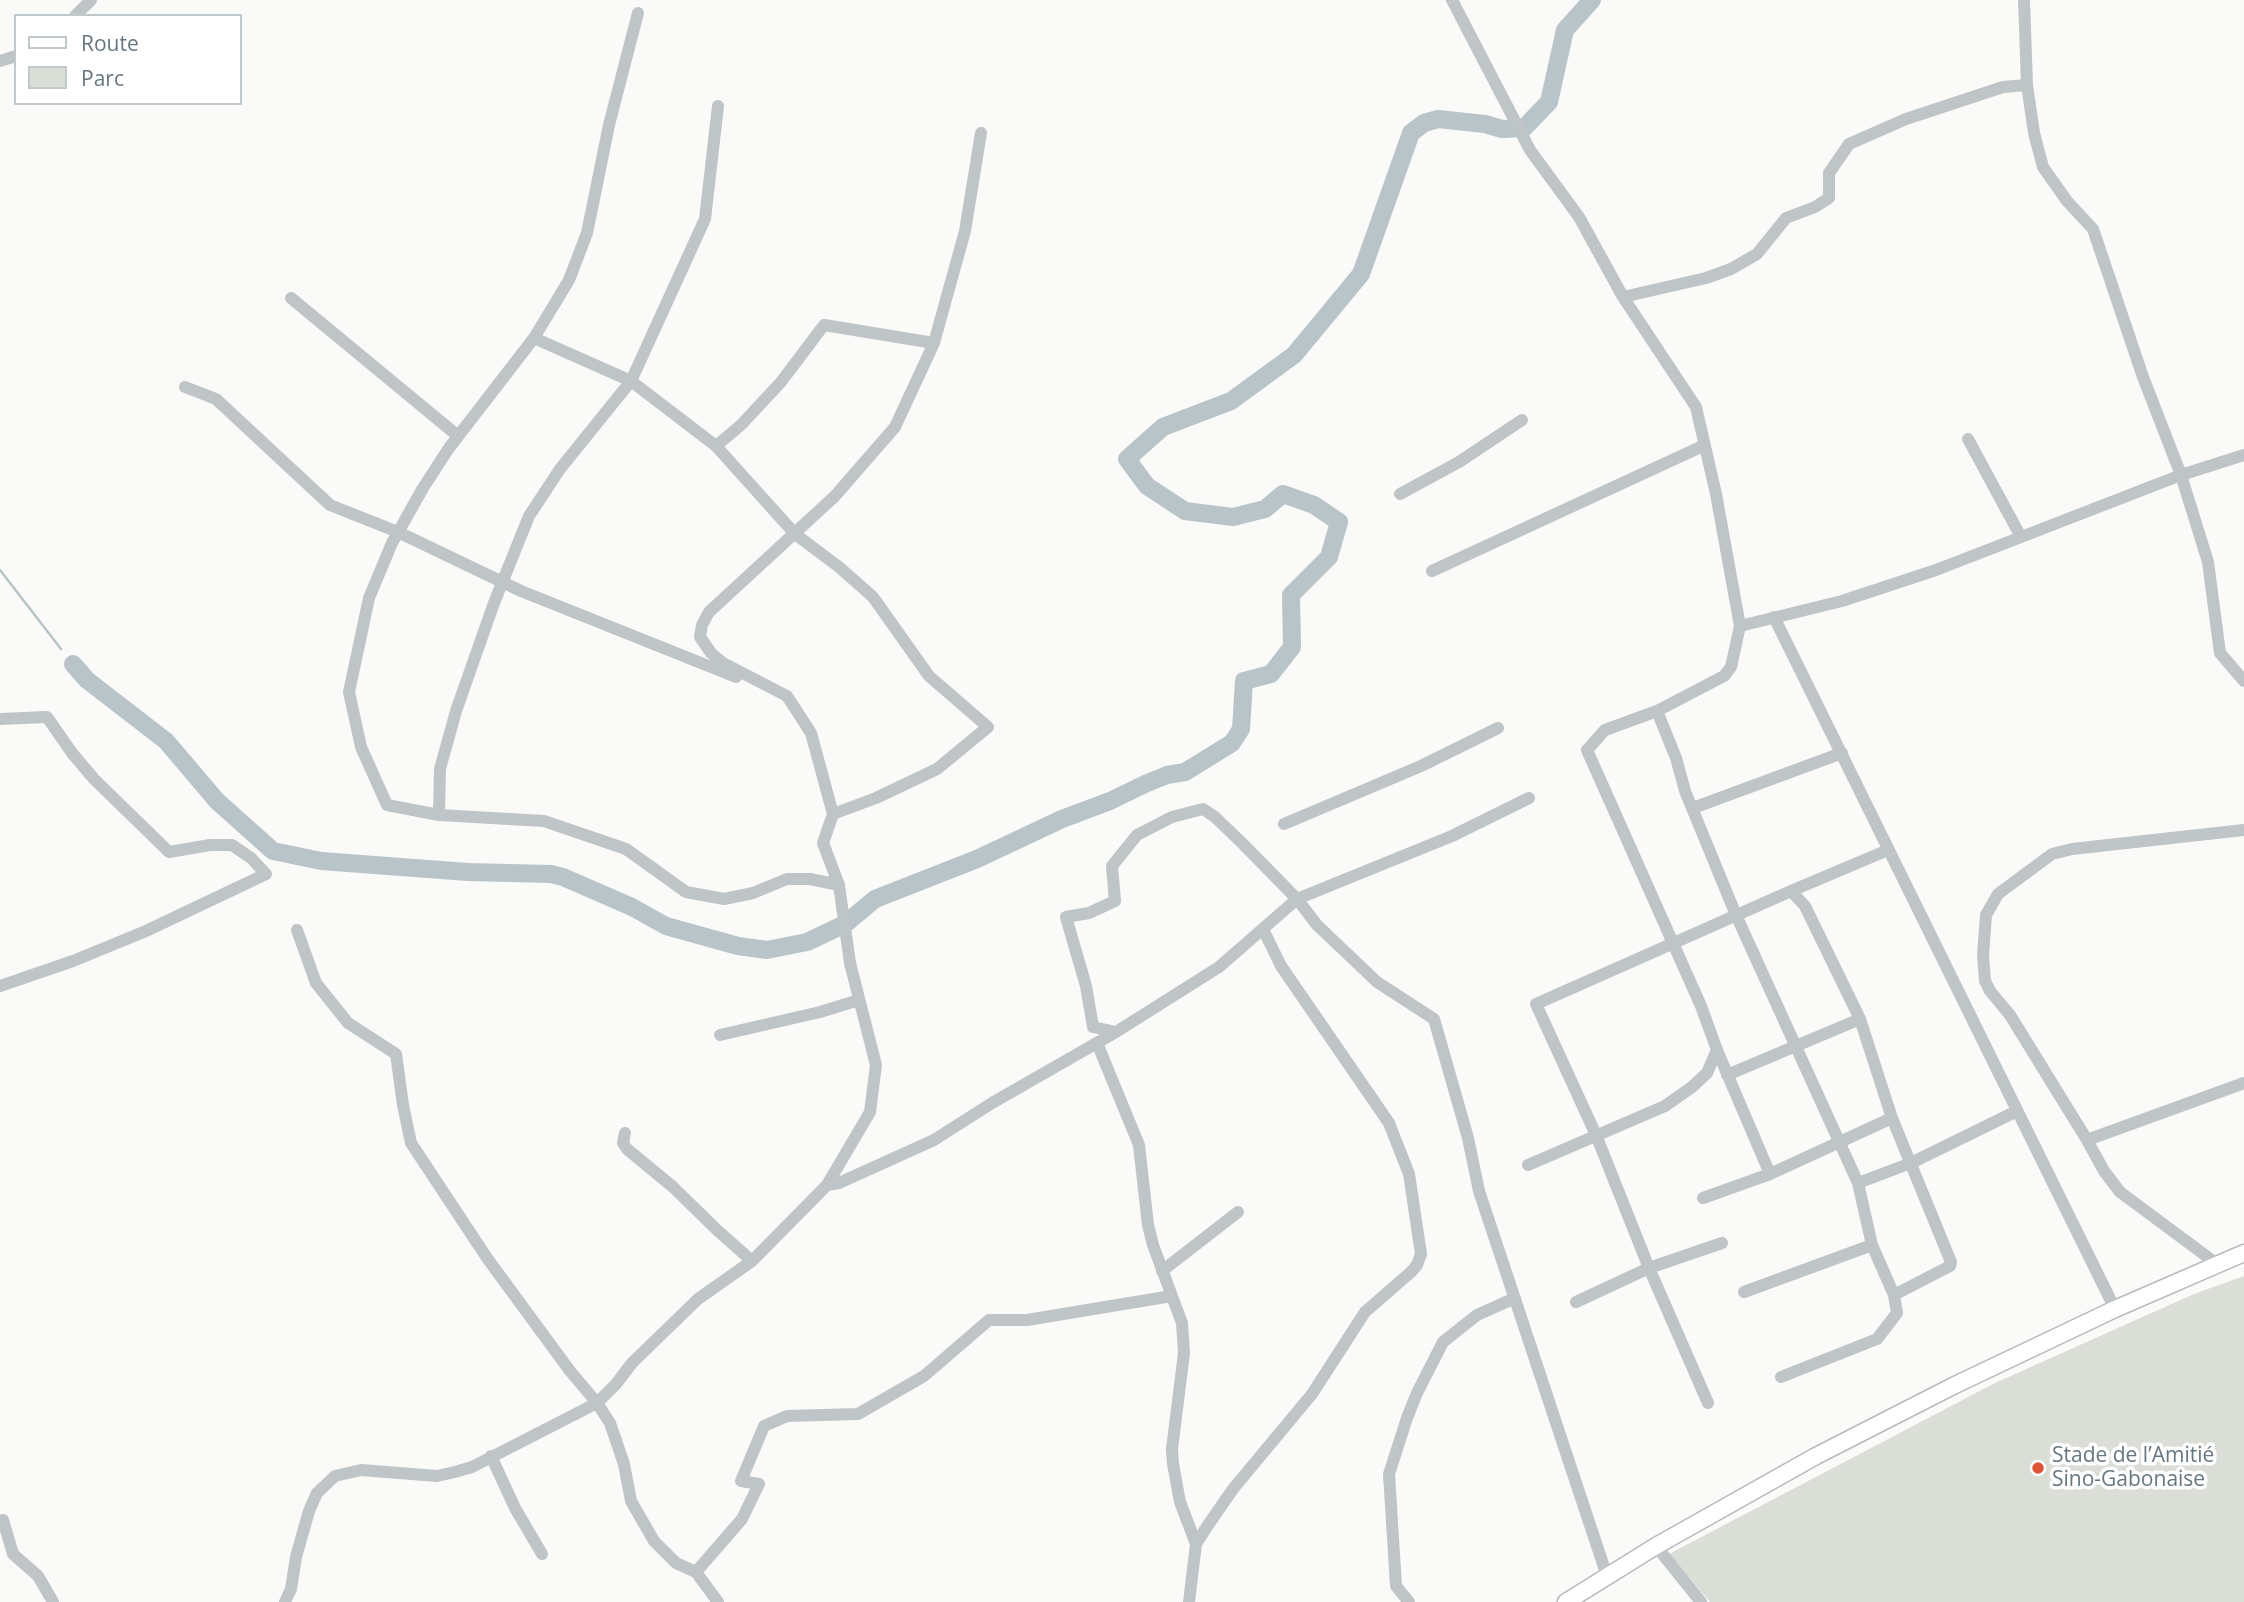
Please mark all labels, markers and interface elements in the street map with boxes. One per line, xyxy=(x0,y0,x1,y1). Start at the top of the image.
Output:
legend xyxy=(14,14,242,105)
text: Route xyxy=(81,29,139,57)
text: Parc xyxy=(81,64,124,92)
place label: Stade de l’Amitié Sino-Gabonaise xyxy=(2052,1443,2214,1493)
marker: Stade de l’Amitié Sino-Gabonaise xyxy=(2030,1460,2046,1476)

